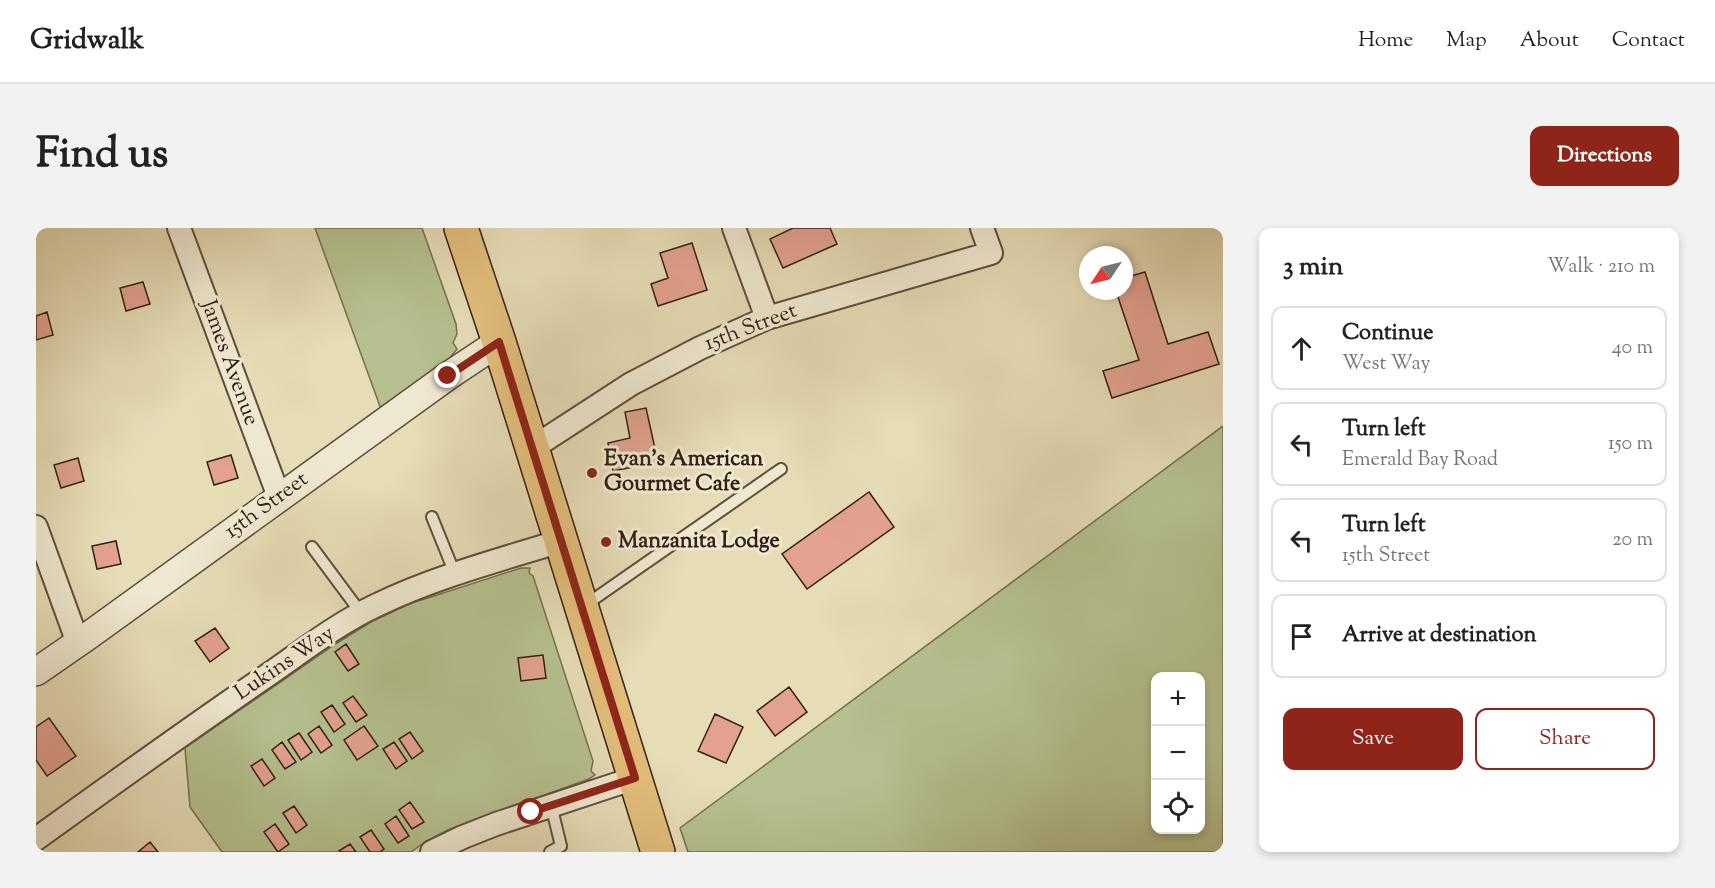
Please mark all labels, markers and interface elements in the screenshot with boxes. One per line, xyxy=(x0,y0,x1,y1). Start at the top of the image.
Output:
text: Gridwalk xyxy=(30,21,144,61)
text: Home xyxy=(1358,26,1413,56)
text: Map xyxy=(1446,26,1487,56)
text: About xyxy=(1520,26,1579,56)
text: Contact xyxy=(1612,26,1685,56)
text: Find us xyxy=(36,126,168,186)
button: Directions xyxy=(1530,126,1679,186)
north arrow xyxy=(1079,246,1133,300)
text: 3 min xyxy=(1283,249,1343,286)
text: Walk · 210 m xyxy=(1547,253,1655,282)
street label: James Avenue xyxy=(191,295,267,430)
street label: 15th Street xyxy=(700,296,802,360)
text: Continue xyxy=(1342,318,1433,350)
icon: ahead xyxy=(1285,332,1318,365)
text: 40 m xyxy=(1612,334,1653,363)
text: West Way xyxy=(1342,350,1430,379)
route end xyxy=(434,362,460,388)
text: Turn left xyxy=(1342,414,1425,446)
icon: left xyxy=(1285,428,1318,461)
text: 150 m xyxy=(1608,430,1653,459)
place label: Evan's American Gourmet Cafe xyxy=(604,444,763,501)
text: Emerald Bay Road xyxy=(1342,446,1498,475)
street label: 15th Street xyxy=(218,464,316,547)
marker: Evan's American Gourmet Cafe xyxy=(585,466,599,480)
text: Turn left xyxy=(1342,510,1425,542)
icon: left xyxy=(1285,524,1318,557)
place label: Manzanita Lodge xyxy=(618,526,780,558)
text: 20 m xyxy=(1612,526,1653,555)
marker: Manzanita Lodge xyxy=(599,535,613,549)
text: 15th Street xyxy=(1342,542,1430,571)
street label: Lukins Way xyxy=(229,619,341,709)
icon: arrive xyxy=(1285,620,1318,653)
text: Arrive at destination xyxy=(1342,620,1537,652)
map controls xyxy=(1151,672,1205,834)
button: + xyxy=(1151,672,1205,726)
button: Save xyxy=(1283,708,1463,770)
button: Share xyxy=(1475,708,1655,770)
button: − xyxy=(1151,726,1205,780)
button: locate xyxy=(1151,780,1205,834)
route start xyxy=(517,798,543,824)

